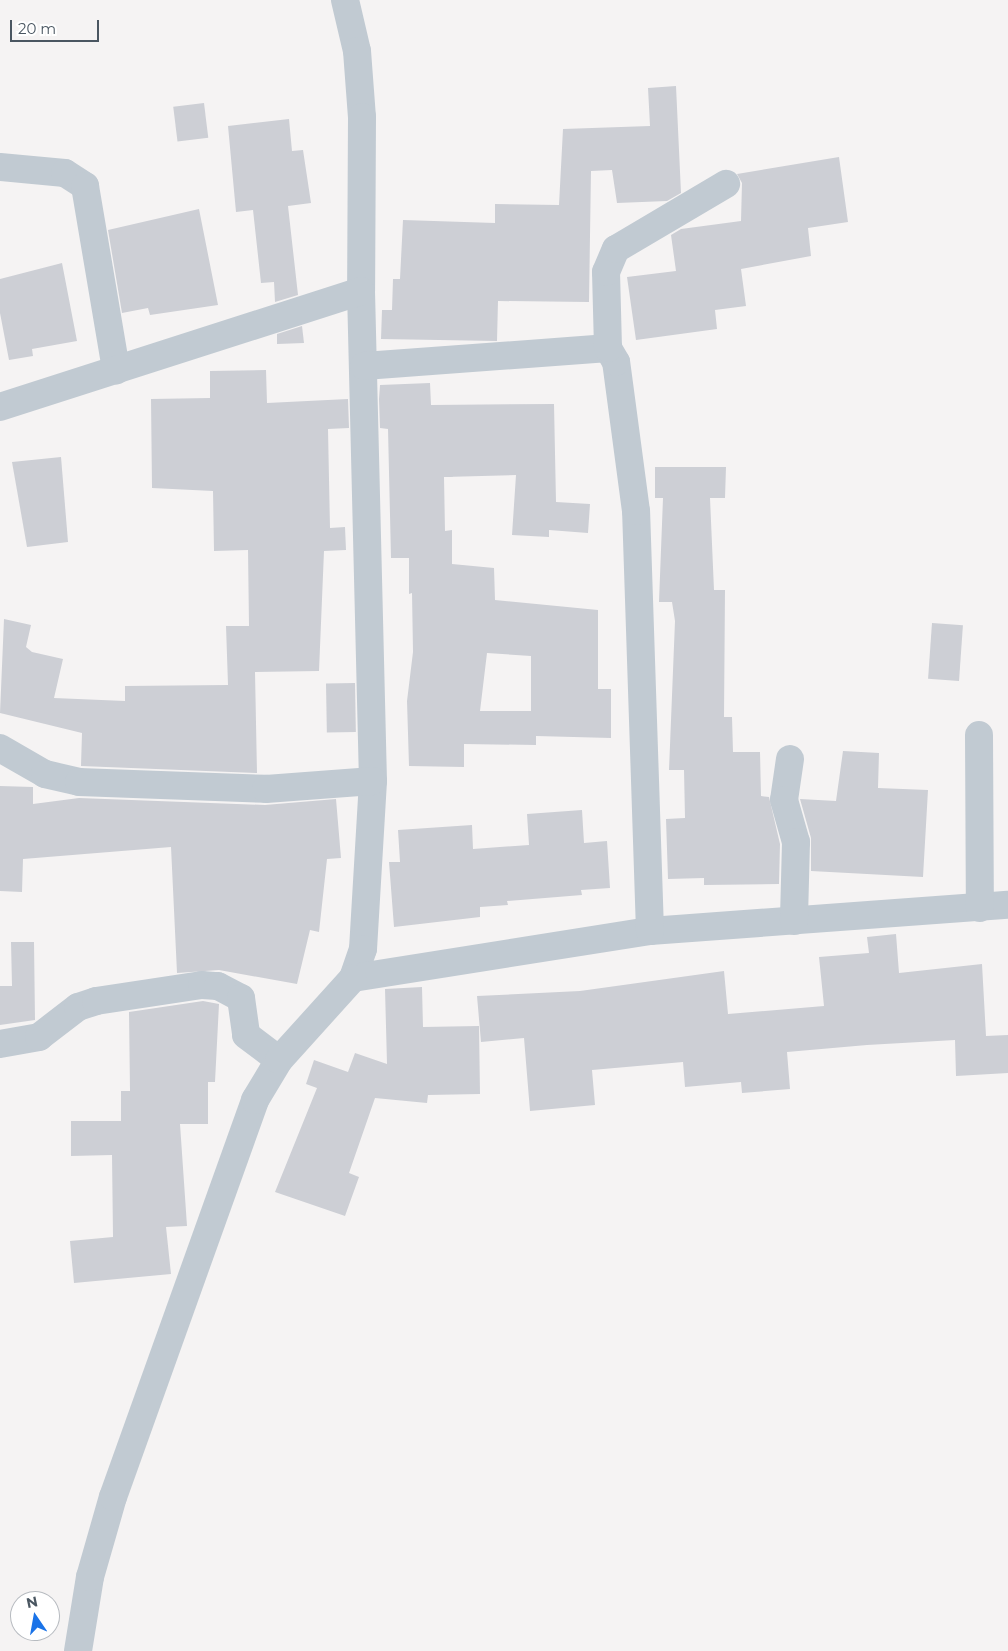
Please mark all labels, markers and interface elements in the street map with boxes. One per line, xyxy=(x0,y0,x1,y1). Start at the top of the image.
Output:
scale bar xyxy=(12,10,101,42)
text: 20 m xyxy=(18,19,56,38)
north arrow xyxy=(10,1591,60,1641)
text: N xyxy=(25,1592,39,1612)

